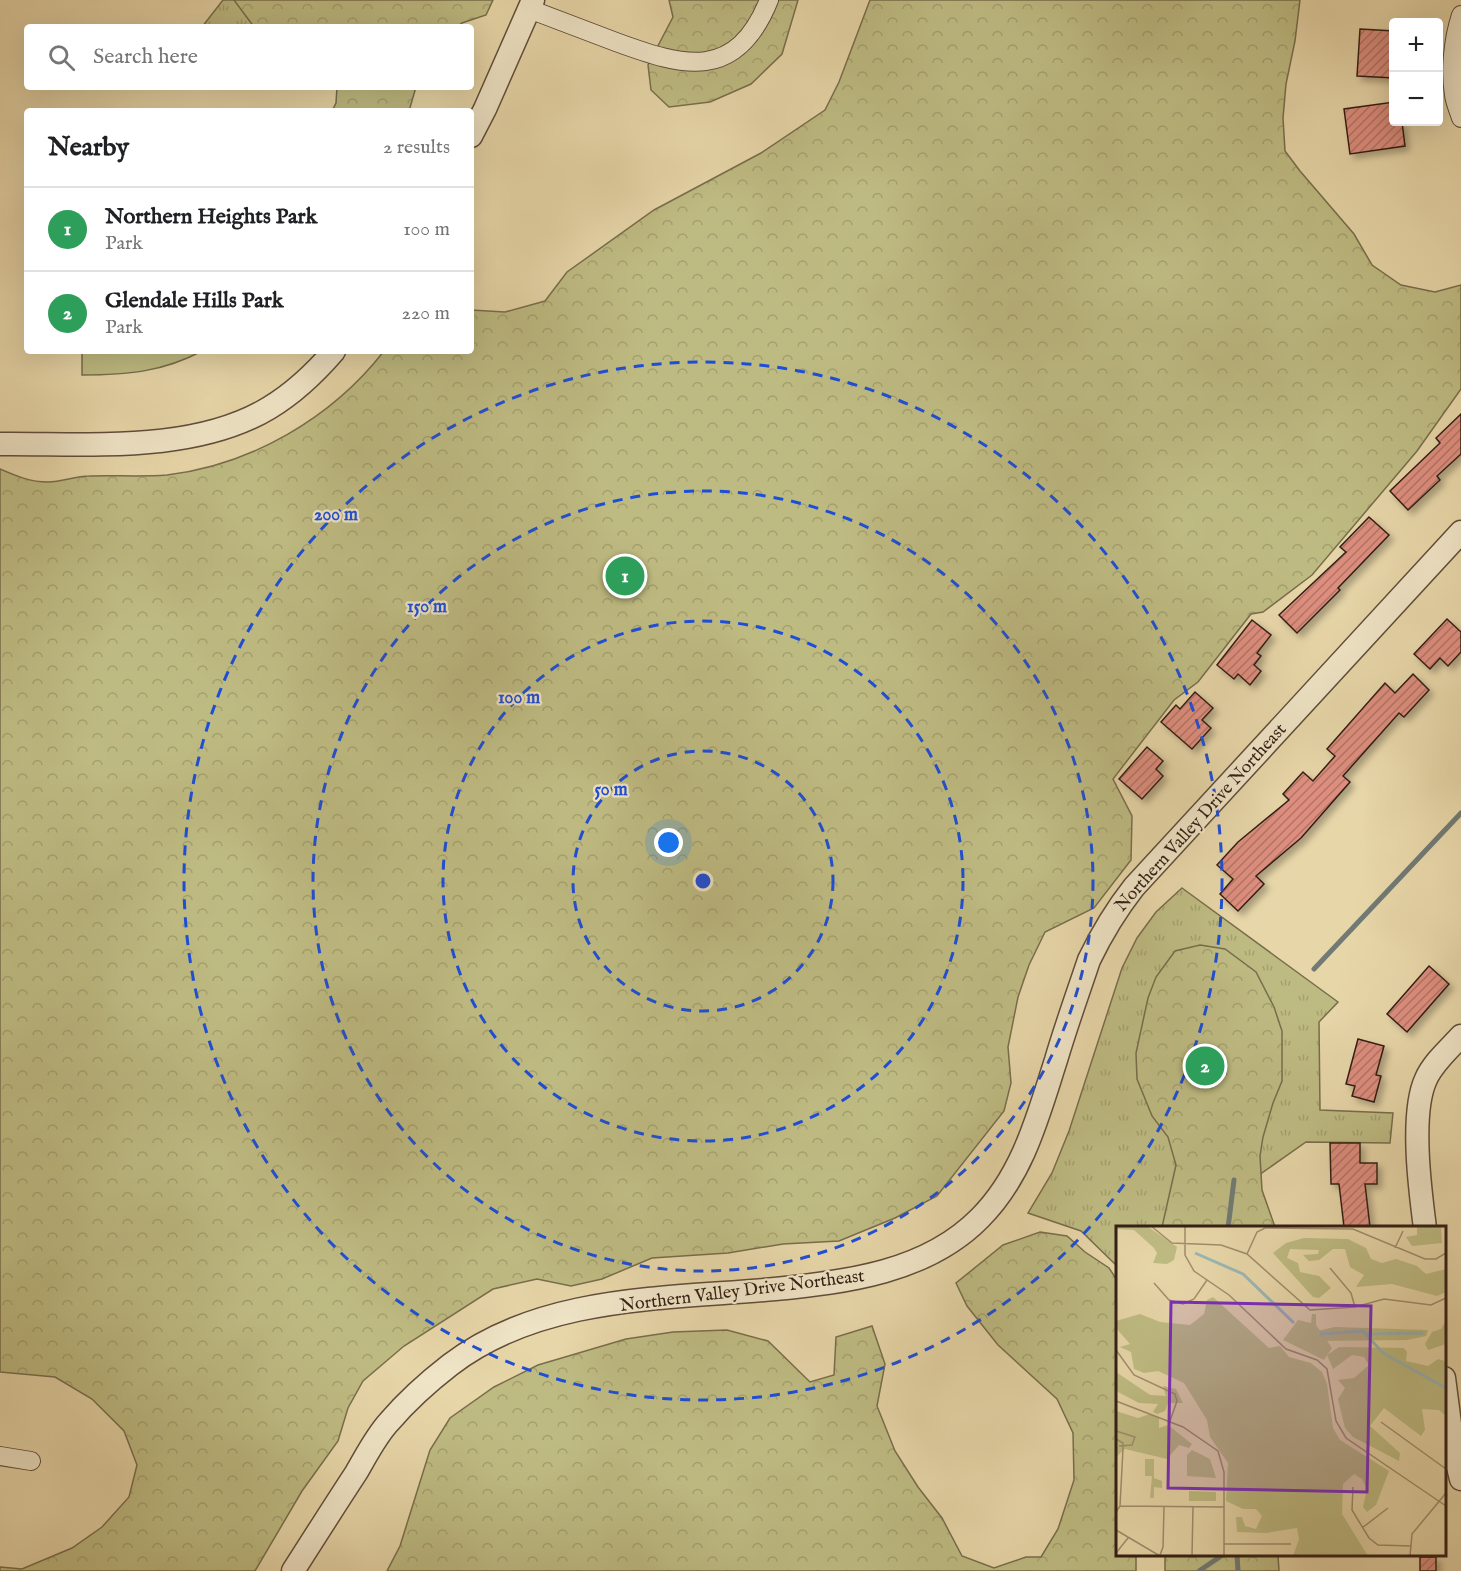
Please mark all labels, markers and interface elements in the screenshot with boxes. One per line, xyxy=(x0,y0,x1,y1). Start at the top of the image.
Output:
map controls xyxy=(1389,18,1443,126)
button: + xyxy=(1389,18,1443,72)
search box xyxy=(24,24,474,90)
icon: search xyxy=(45,41,78,74)
text: Search here xyxy=(93,43,198,71)
button: − xyxy=(1389,72,1443,126)
text: Nearby xyxy=(48,131,129,164)
text: 2 results xyxy=(383,135,450,160)
text: Northern Heights Park xyxy=(105,203,317,231)
text: 1 xyxy=(64,217,71,242)
text: 100 m xyxy=(403,217,450,242)
text: Park xyxy=(105,231,143,256)
text: Glendale Hills Park xyxy=(105,287,284,315)
text: 2 xyxy=(63,301,72,326)
text: 220 m xyxy=(402,301,450,326)
text: Park xyxy=(105,315,143,340)
text: 200 m xyxy=(314,504,358,527)
pin: 1 xyxy=(606,554,644,598)
text: 150 m xyxy=(407,596,447,619)
text: 100 m xyxy=(498,687,540,710)
street label: Northern Valley Drive Northeast xyxy=(1110,719,1292,917)
text: 50 m xyxy=(594,779,628,802)
your location xyxy=(654,828,683,857)
centre of rings xyxy=(693,871,713,891)
pin: 2 xyxy=(1186,1044,1224,1088)
inset map xyxy=(1116,1226,1446,1556)
street label: Northern Valley Drive Northeast xyxy=(619,1265,866,1318)

